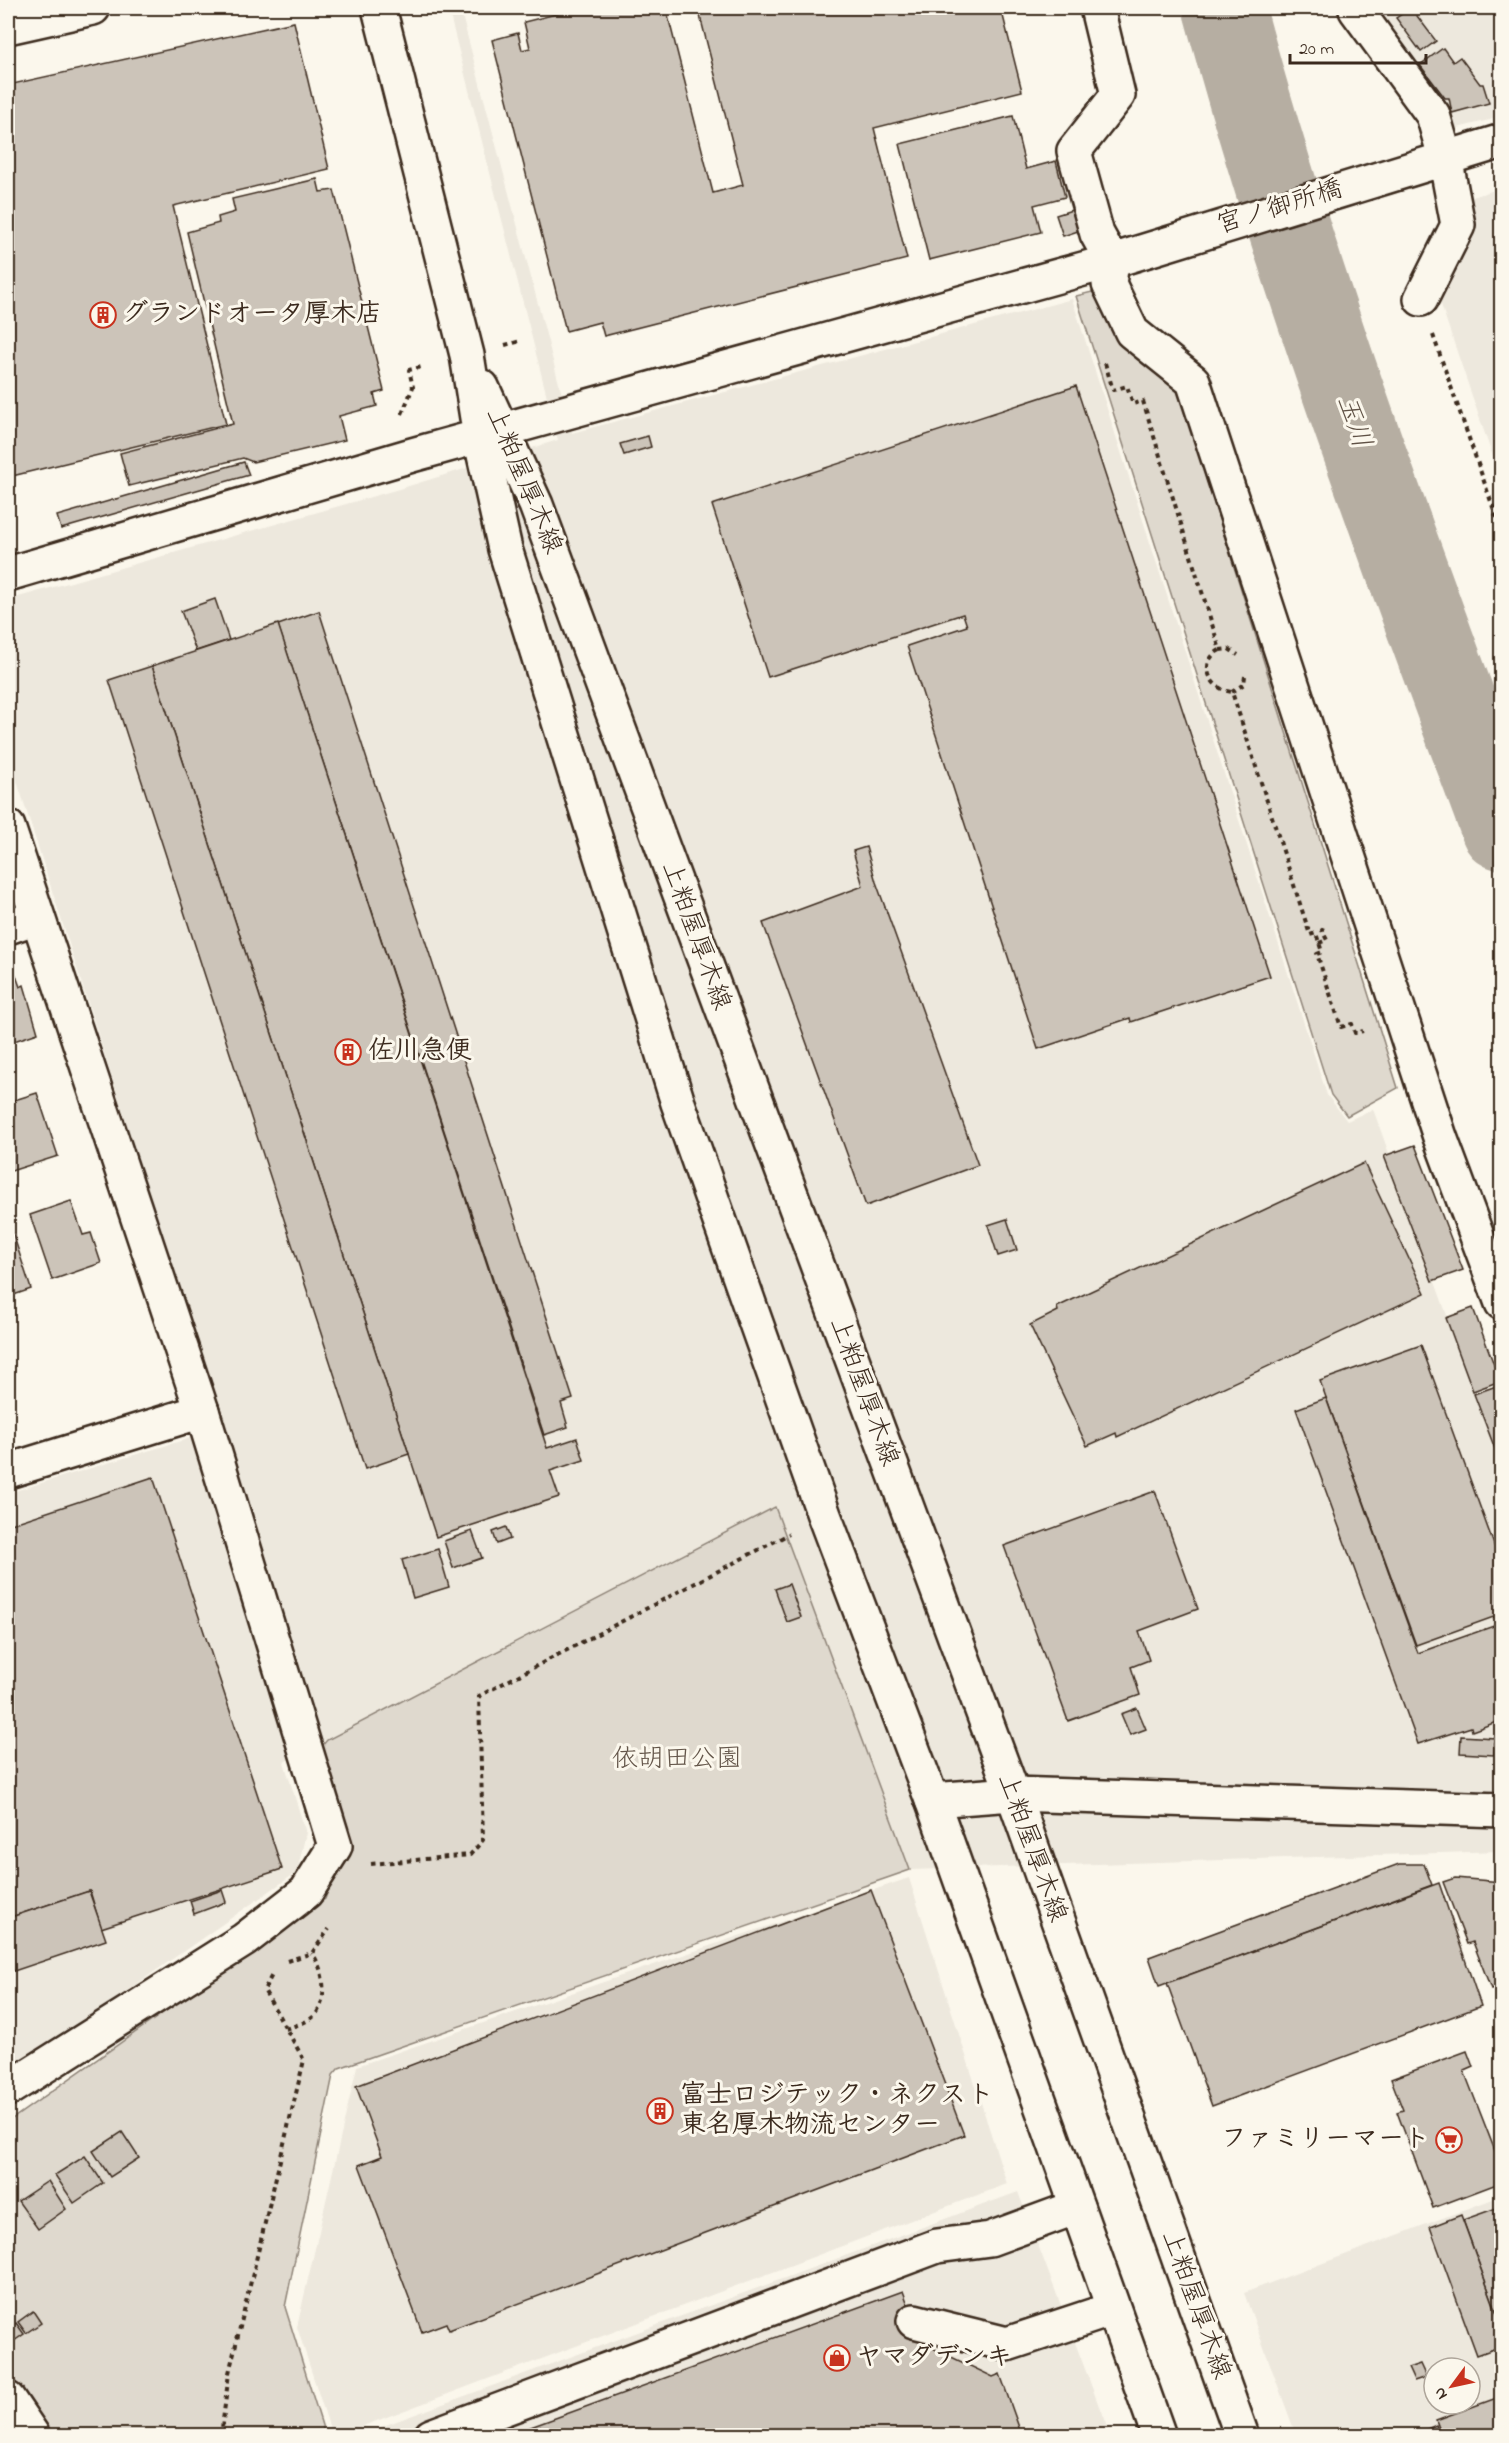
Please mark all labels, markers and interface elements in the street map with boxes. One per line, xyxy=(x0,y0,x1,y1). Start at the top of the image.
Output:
scale bar xyxy=(1290,27,1426,65)
text: 20 m xyxy=(1299,37,1334,63)
street label: 宮ノ御所橋 xyxy=(1212,171,1348,245)
place label: グランドオータ厚木店 xyxy=(122,296,382,334)
building icon: グランドオータ厚木店 xyxy=(88,300,118,330)
water label: 玉川 xyxy=(1326,390,1380,454)
street label: 上粕屋厚木線 xyxy=(475,402,571,560)
street label: 上粕屋厚木線 xyxy=(650,856,740,1016)
place label: 佐川急便 xyxy=(368,1033,472,1071)
building icon: 佐川急便 xyxy=(333,1037,363,1067)
street label: 上粕屋厚木線 xyxy=(818,1312,908,1472)
park label: 依胡田公園 xyxy=(612,1741,742,1779)
street label: 上粕屋厚木線 xyxy=(986,1768,1076,1928)
place label: 富士ロジテック・ネクスト 東名厚木物流センター xyxy=(680,2077,994,2145)
building icon: 富士ロジテック・ネクスト 東名厚木物流センター xyxy=(645,2096,675,2126)
place label: ファミリーマート xyxy=(1221,2121,1430,2159)
supermarket icon: ファミリーマート xyxy=(1434,2125,1464,2155)
street label: 上粕屋厚木線 xyxy=(1150,2225,1240,2385)
place label: ヤマダデンキ xyxy=(856,2339,1012,2377)
shop icon: ヤマダデンキ xyxy=(822,2343,852,2373)
north arrow xyxy=(1422,2356,1482,2416)
text: N xyxy=(1428,2382,1454,2404)

